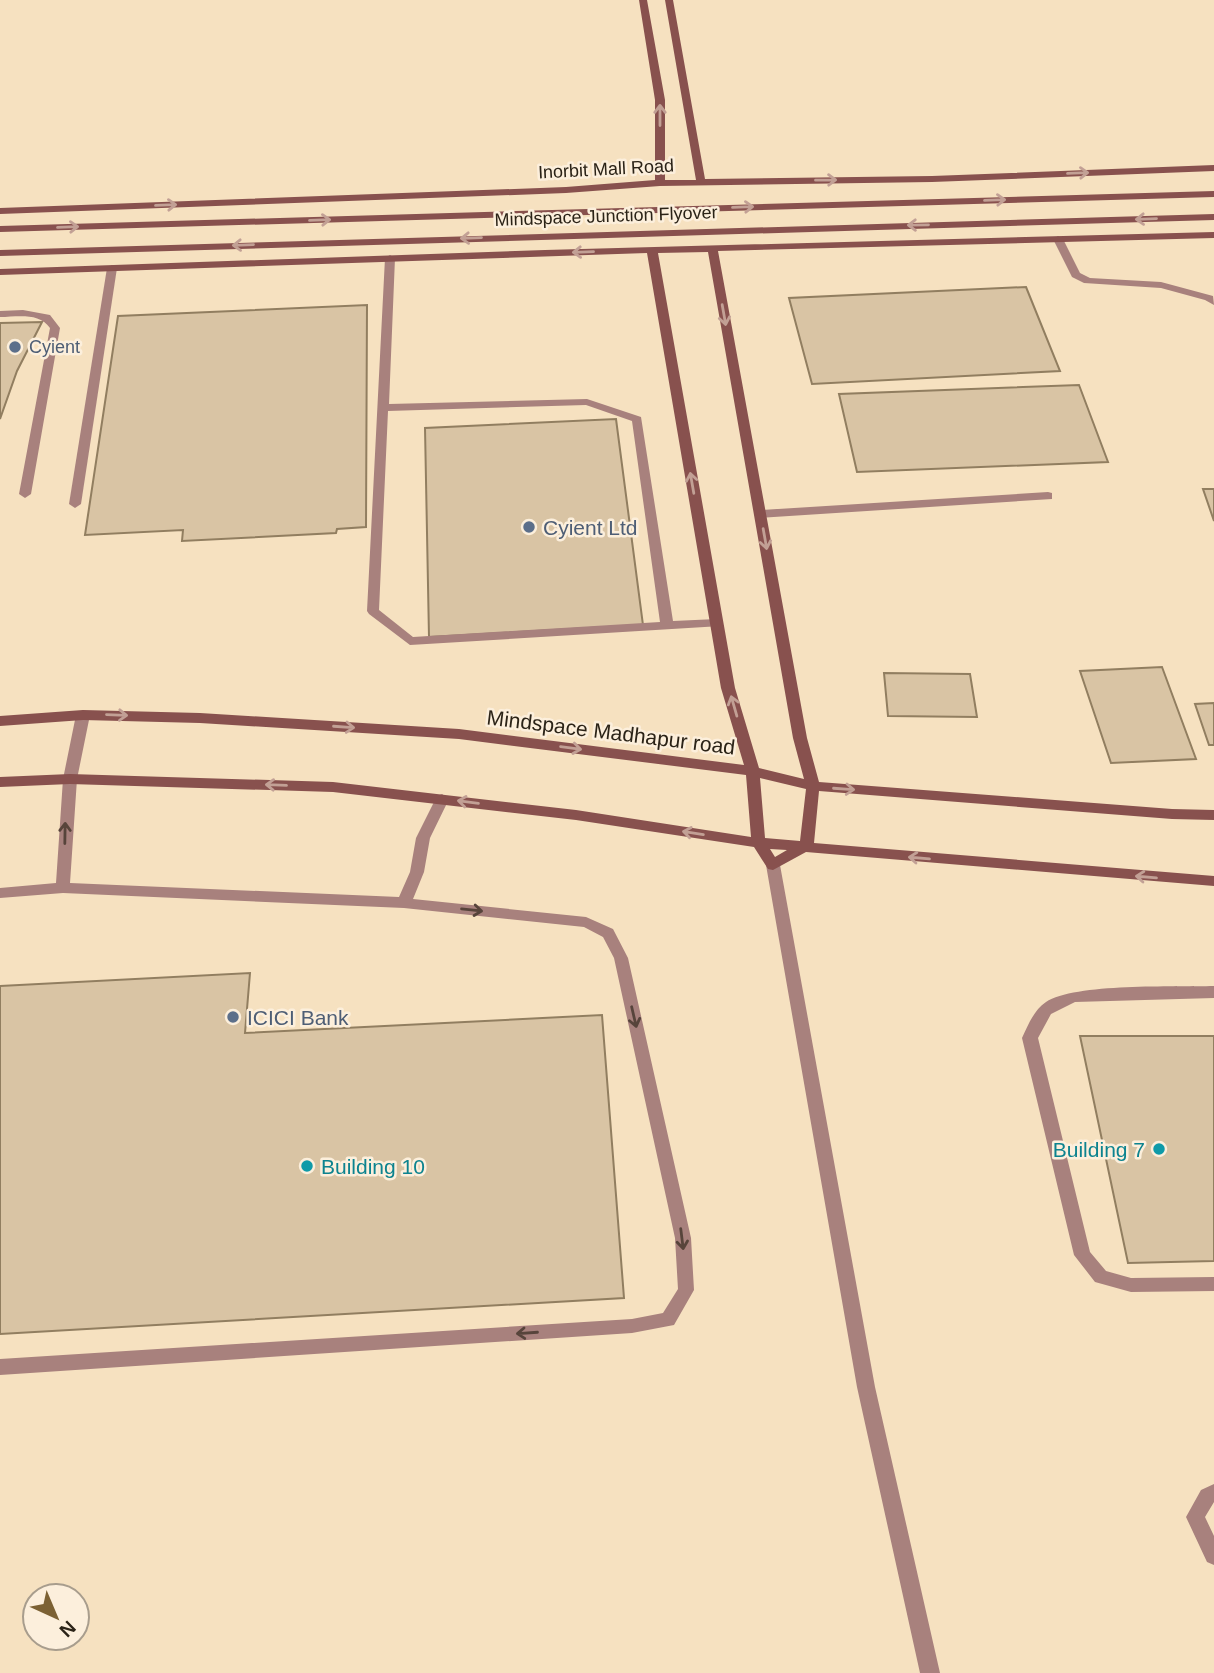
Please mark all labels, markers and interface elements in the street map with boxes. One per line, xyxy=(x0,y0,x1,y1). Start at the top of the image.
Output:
one-way arrow xyxy=(653,104,667,127)
street label: Inorbit Mall Road xyxy=(538,155,674,183)
one-way arrow xyxy=(1066,167,1089,180)
one-way arrow xyxy=(814,173,837,187)
one-way arrow xyxy=(984,193,1007,206)
one-way arrow xyxy=(154,198,177,211)
one-way arrow xyxy=(732,201,755,214)
street label: Mindspace Junction Flyover xyxy=(494,202,718,230)
one-way arrow xyxy=(308,213,331,226)
one-way arrow xyxy=(1135,213,1158,226)
one-way arrow xyxy=(907,219,930,232)
one-way arrow xyxy=(56,220,79,234)
one-way arrow xyxy=(459,232,482,245)
one-way arrow xyxy=(232,239,255,252)
one-way arrow xyxy=(572,245,595,258)
one-way arrow xyxy=(718,303,732,326)
place label: Cyient xyxy=(29,337,80,357)
marker: Cyient xyxy=(7,339,23,355)
one-way arrow xyxy=(685,472,699,495)
place label: Cyient Ltd xyxy=(543,516,638,539)
marker: Cyient Ltd xyxy=(521,519,537,535)
one-way arrow xyxy=(759,527,772,550)
one-way arrow xyxy=(726,696,739,718)
street label: Mindspace Madhapur road xyxy=(486,705,736,759)
one-way arrow xyxy=(105,709,128,722)
one-way arrow xyxy=(332,721,355,734)
one-way arrow xyxy=(559,742,581,755)
one-way arrow xyxy=(265,779,288,792)
one-way arrow xyxy=(832,783,854,796)
one-way arrow xyxy=(457,795,480,808)
one-way arrow xyxy=(58,822,72,845)
one-way arrow xyxy=(682,826,705,839)
one-way arrow xyxy=(908,851,931,864)
one-way arrow xyxy=(1135,870,1158,883)
one-way arrow xyxy=(460,904,483,917)
one-way arrow xyxy=(628,1005,642,1028)
place label: ICICI Bank xyxy=(247,1006,349,1029)
marker: ICICI Bank xyxy=(225,1009,241,1025)
place label: Building 7 xyxy=(1053,1138,1145,1161)
marker: Building 7 xyxy=(1151,1141,1167,1157)
place label: Building 10 xyxy=(321,1155,425,1178)
marker: Building 10 xyxy=(299,1158,315,1174)
one-way arrow xyxy=(676,1227,689,1250)
one-way arrow xyxy=(516,1327,539,1340)
north arrow xyxy=(21,1582,91,1652)
text: N xyxy=(55,1617,80,1641)

